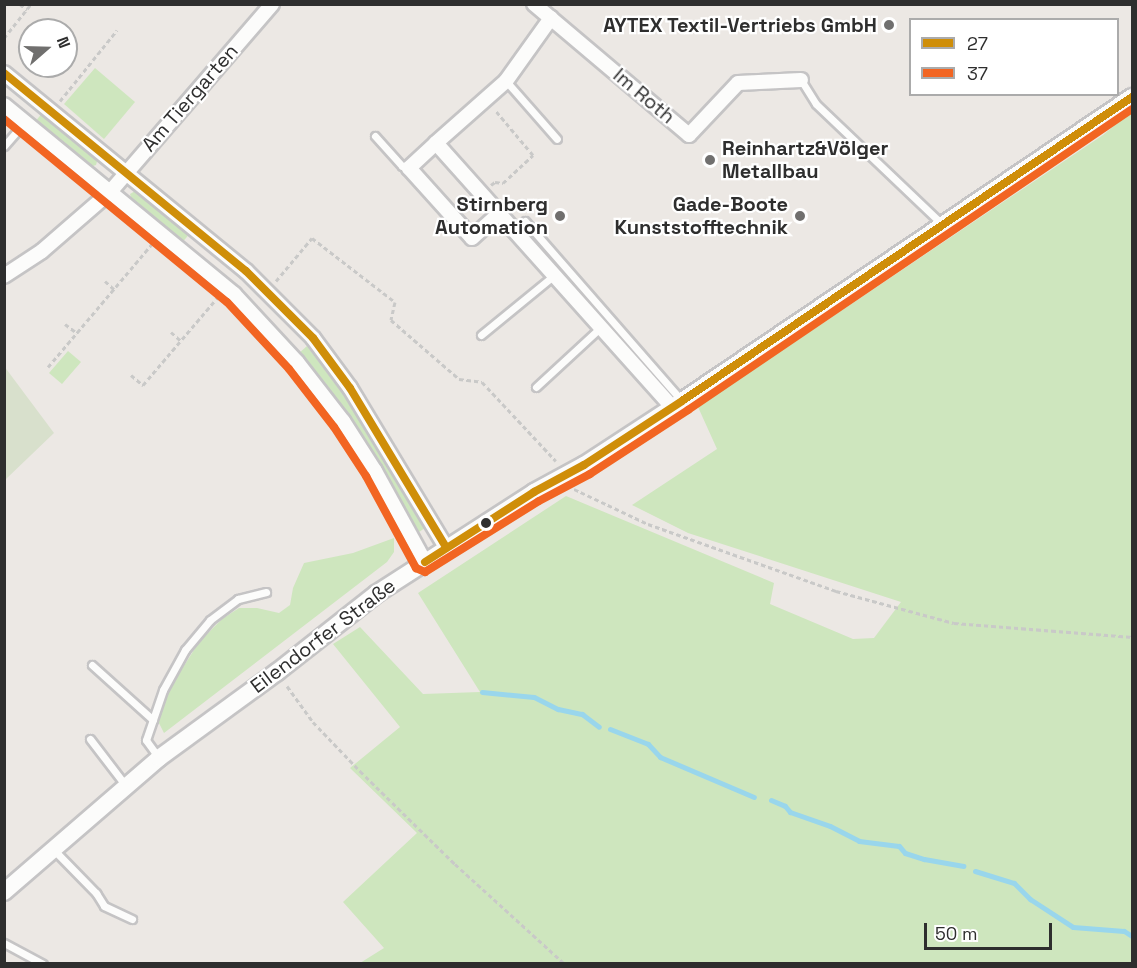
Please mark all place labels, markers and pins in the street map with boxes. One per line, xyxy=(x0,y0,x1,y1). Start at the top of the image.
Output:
place label: AYTEX Textil-Vertriebs GmbH xyxy=(603,13,877,37)
marker: AYTEX Textil-Vertriebs GmbH xyxy=(882,18,896,32)
place label: Reinhartz&Völger Metallbau xyxy=(722,136,888,183)
marker: Reinhartz&Völger Metallbau xyxy=(703,153,717,167)
place label: Stirnberg Automation xyxy=(435,192,548,239)
place label: Gade-Boote Kunststofftechnik xyxy=(614,192,788,239)
marker: Stirnberg Automation xyxy=(553,209,567,223)
marker: Gade-Boote Kunststofftechnik xyxy=(793,209,807,223)
unlabelled marker xyxy=(480,517,492,529)

